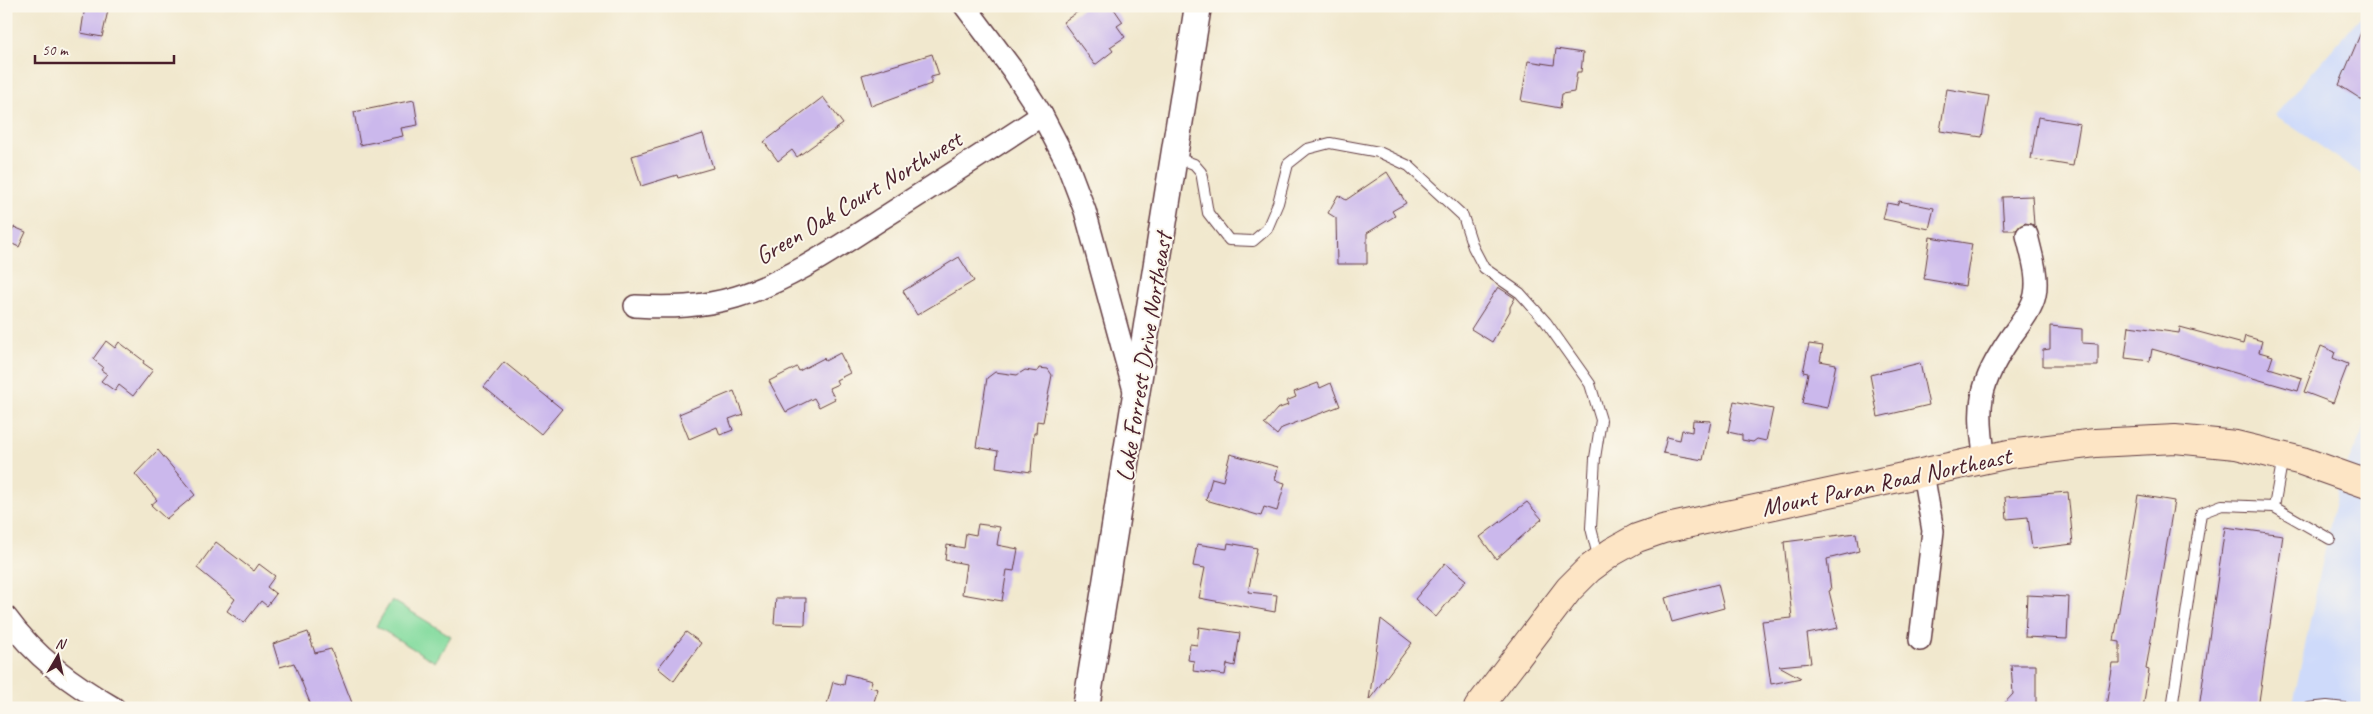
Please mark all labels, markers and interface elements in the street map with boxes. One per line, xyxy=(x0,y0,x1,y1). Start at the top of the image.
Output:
scale bar xyxy=(35,32,174,64)
text: 50 m xyxy=(42,41,69,60)
street label: Green Oak Court Northwest xyxy=(749,122,970,272)
street label: Lake Forrest Drive Northeast xyxy=(1109,227,1180,484)
street label: Mount Paran Road Northeast xyxy=(1758,439,2017,524)
north arrow xyxy=(32,632,82,682)
text: N xyxy=(54,635,68,653)

